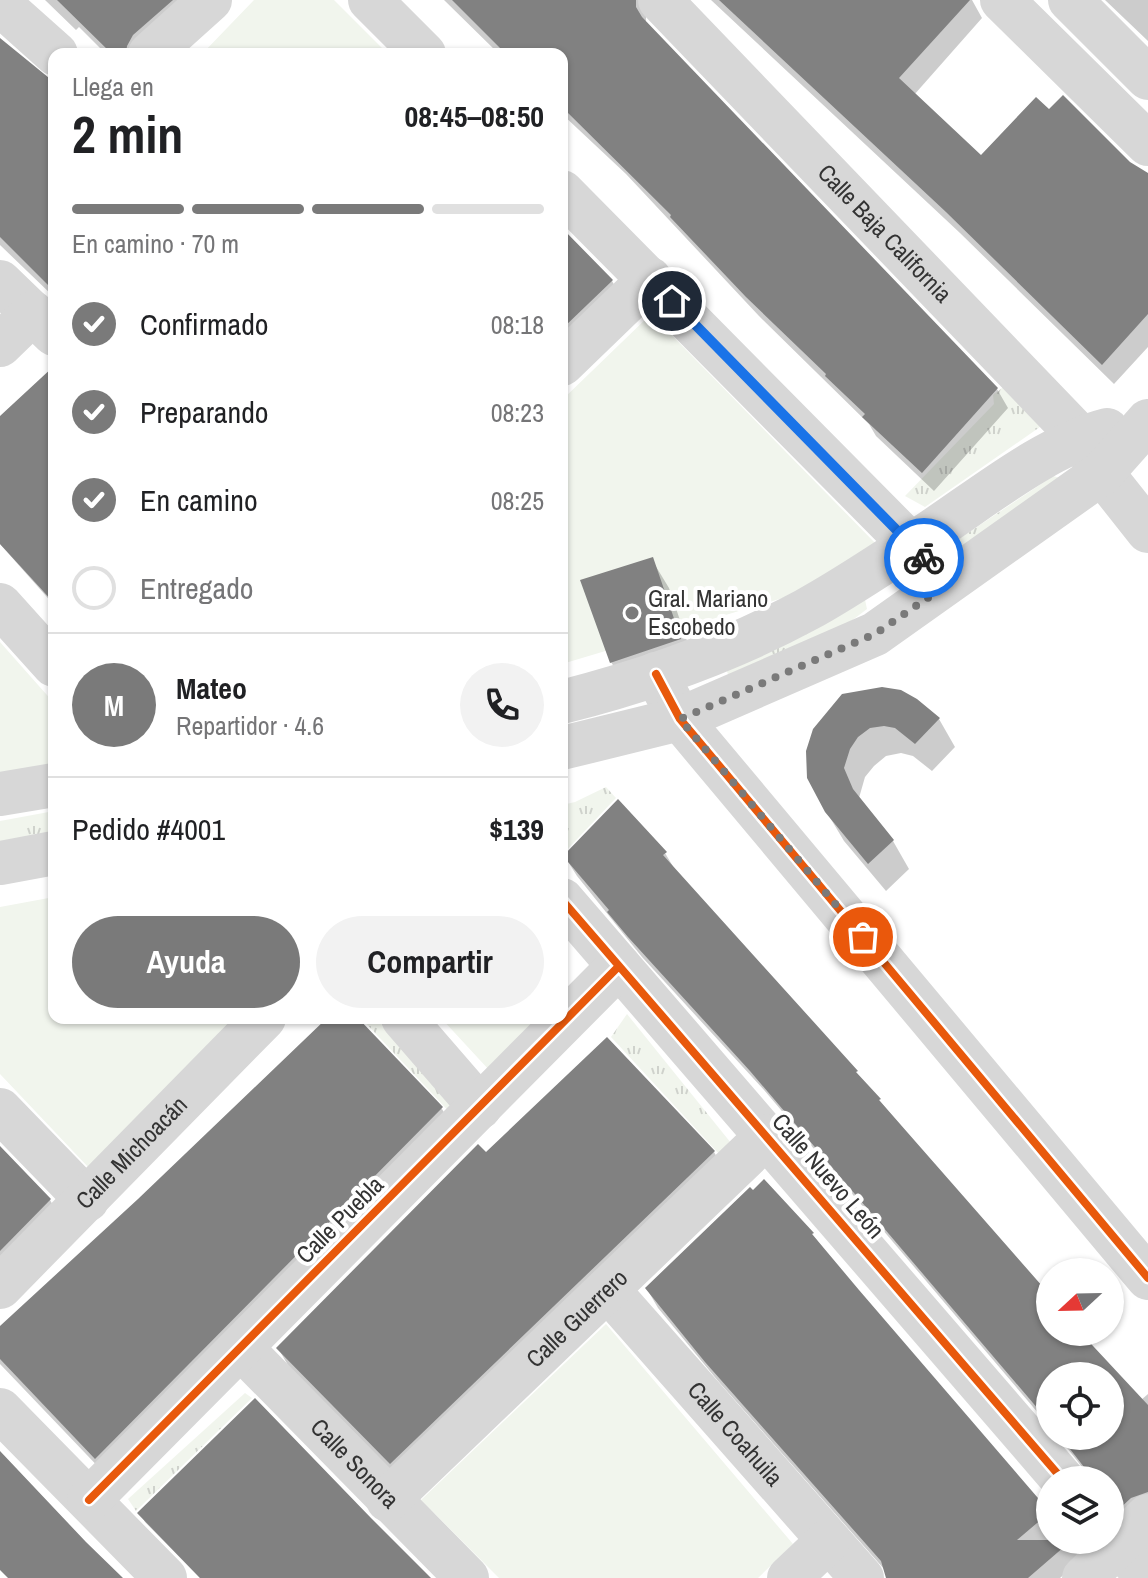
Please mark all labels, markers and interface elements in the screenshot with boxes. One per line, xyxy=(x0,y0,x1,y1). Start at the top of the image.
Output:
text: Llega en xyxy=(72,69,154,104)
text: 08:45–08:50 xyxy=(405,96,544,136)
text: 2 min xyxy=(72,99,183,169)
street label: Calle Baja California xyxy=(811,157,959,309)
text: En camino · 70 m xyxy=(72,226,239,261)
pin xyxy=(638,267,706,335)
icon: home xyxy=(650,279,694,323)
icon: check xyxy=(72,302,116,346)
text: Confirmado xyxy=(140,304,269,344)
text: 08:18 xyxy=(491,307,544,342)
icon: check xyxy=(72,390,116,434)
text: Preparando xyxy=(140,392,269,432)
text: 08:23 xyxy=(491,395,544,430)
icon: check xyxy=(72,478,116,522)
text: En camino xyxy=(140,480,258,520)
text: 08:25 xyxy=(491,483,544,518)
courier xyxy=(884,518,964,598)
icon: bike xyxy=(902,536,946,580)
text: Entregado xyxy=(140,568,254,608)
place label: Gral. Mariano Escobedo xyxy=(648,582,768,642)
marker: Gral. Mariano Escobedo xyxy=(623,604,641,622)
button: phone xyxy=(460,663,544,747)
text: Mateo xyxy=(176,668,247,708)
text: M xyxy=(104,685,124,725)
text: Repartidor · 4.6 xyxy=(176,708,324,743)
text: Pedido #4001 xyxy=(72,809,225,849)
text: $139 xyxy=(489,809,544,849)
pin xyxy=(829,903,897,971)
icon: bag xyxy=(841,915,885,959)
button: Ayuda xyxy=(72,916,300,1008)
button: Compartir xyxy=(316,916,544,1008)
street label: Calle Michoacán xyxy=(68,1089,194,1216)
street label: Calle Nuevo León xyxy=(765,1106,892,1245)
street label: Calle Puebla xyxy=(289,1168,390,1270)
north arrow xyxy=(1036,1258,1124,1346)
map controls xyxy=(1036,1258,1124,1554)
street label: Calle Guerrero xyxy=(519,1262,634,1374)
button: locate xyxy=(1036,1362,1124,1450)
street label: Calle Coahuila xyxy=(681,1374,791,1492)
street label: Calle Sonora xyxy=(304,1411,407,1515)
button: layers xyxy=(1036,1466,1124,1554)

